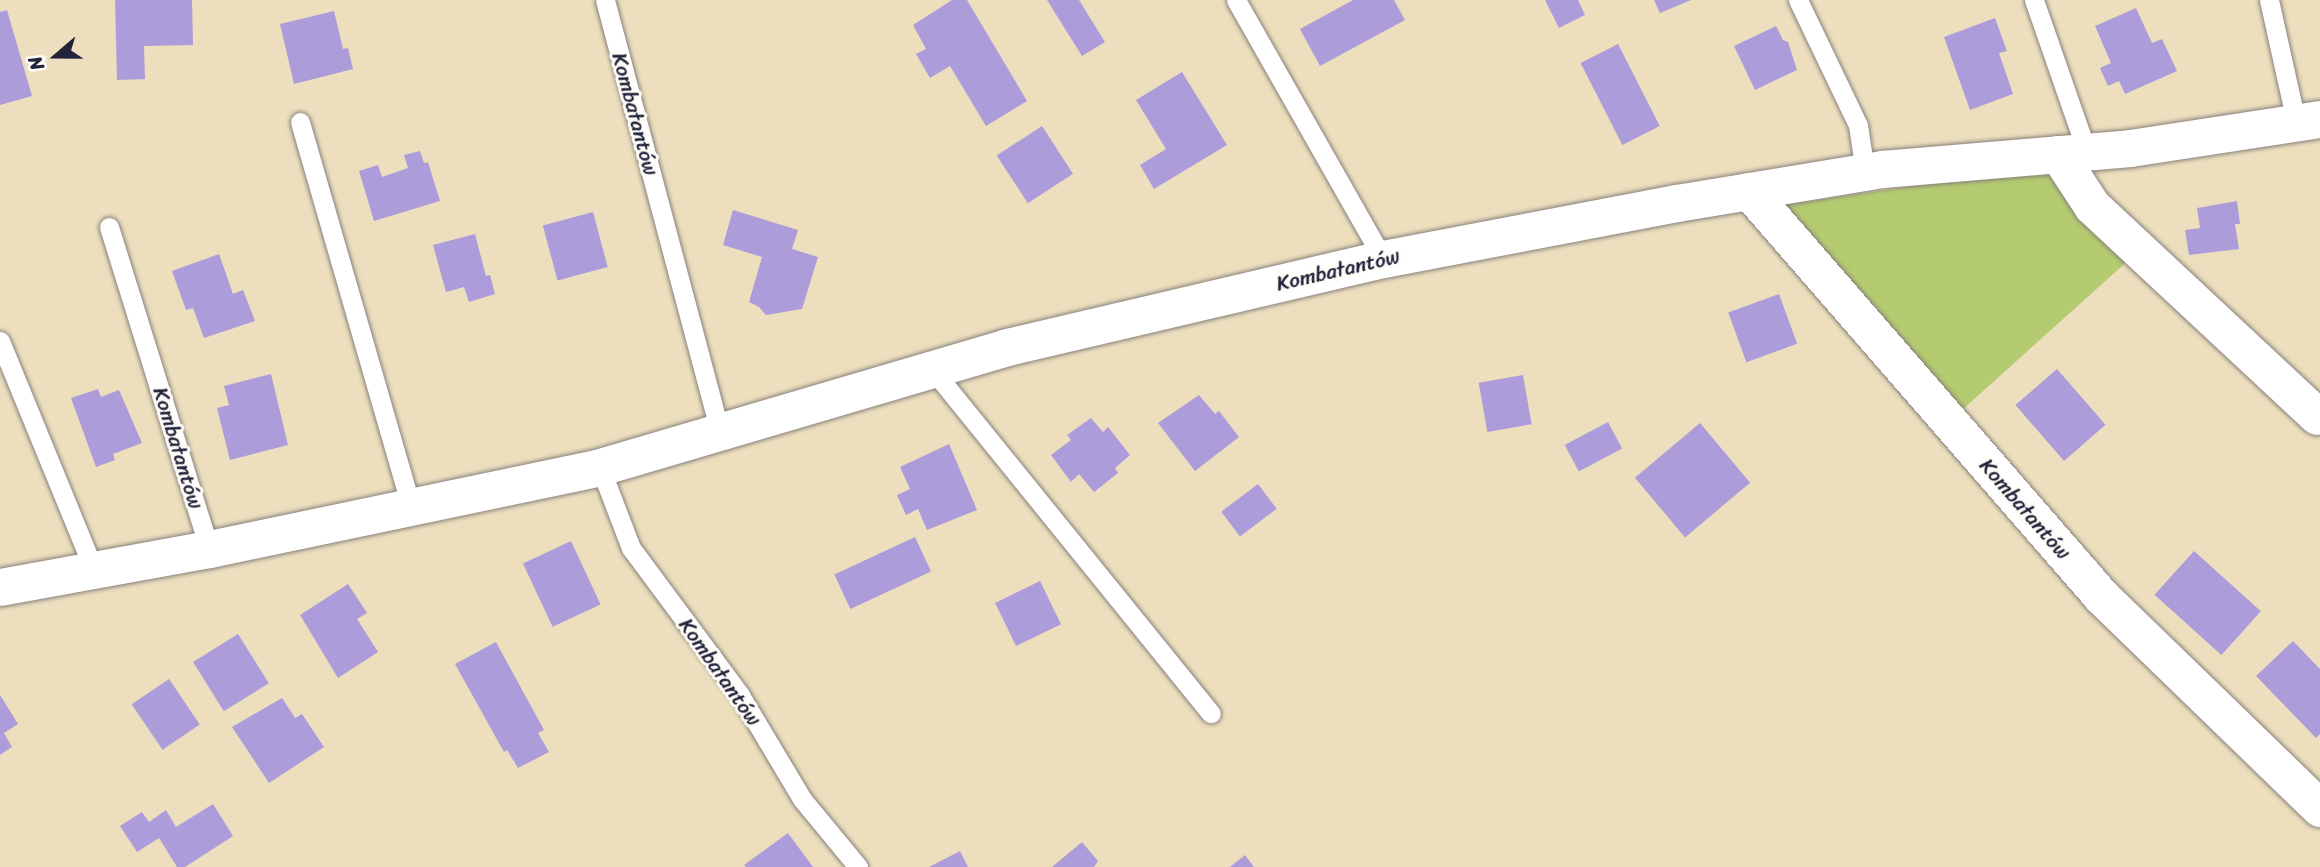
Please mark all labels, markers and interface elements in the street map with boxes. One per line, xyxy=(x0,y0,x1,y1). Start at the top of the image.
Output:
north arrow xyxy=(21,21,91,91)
street label: Kombatantów xyxy=(607,50,663,178)
text: N xyxy=(18,52,54,75)
street label: Kombatantów xyxy=(1274,244,1402,296)
street label: Kombatantów xyxy=(148,384,208,512)
street label: Kombatantów xyxy=(1974,453,2076,565)
street label: Kombatantów xyxy=(674,613,766,731)

